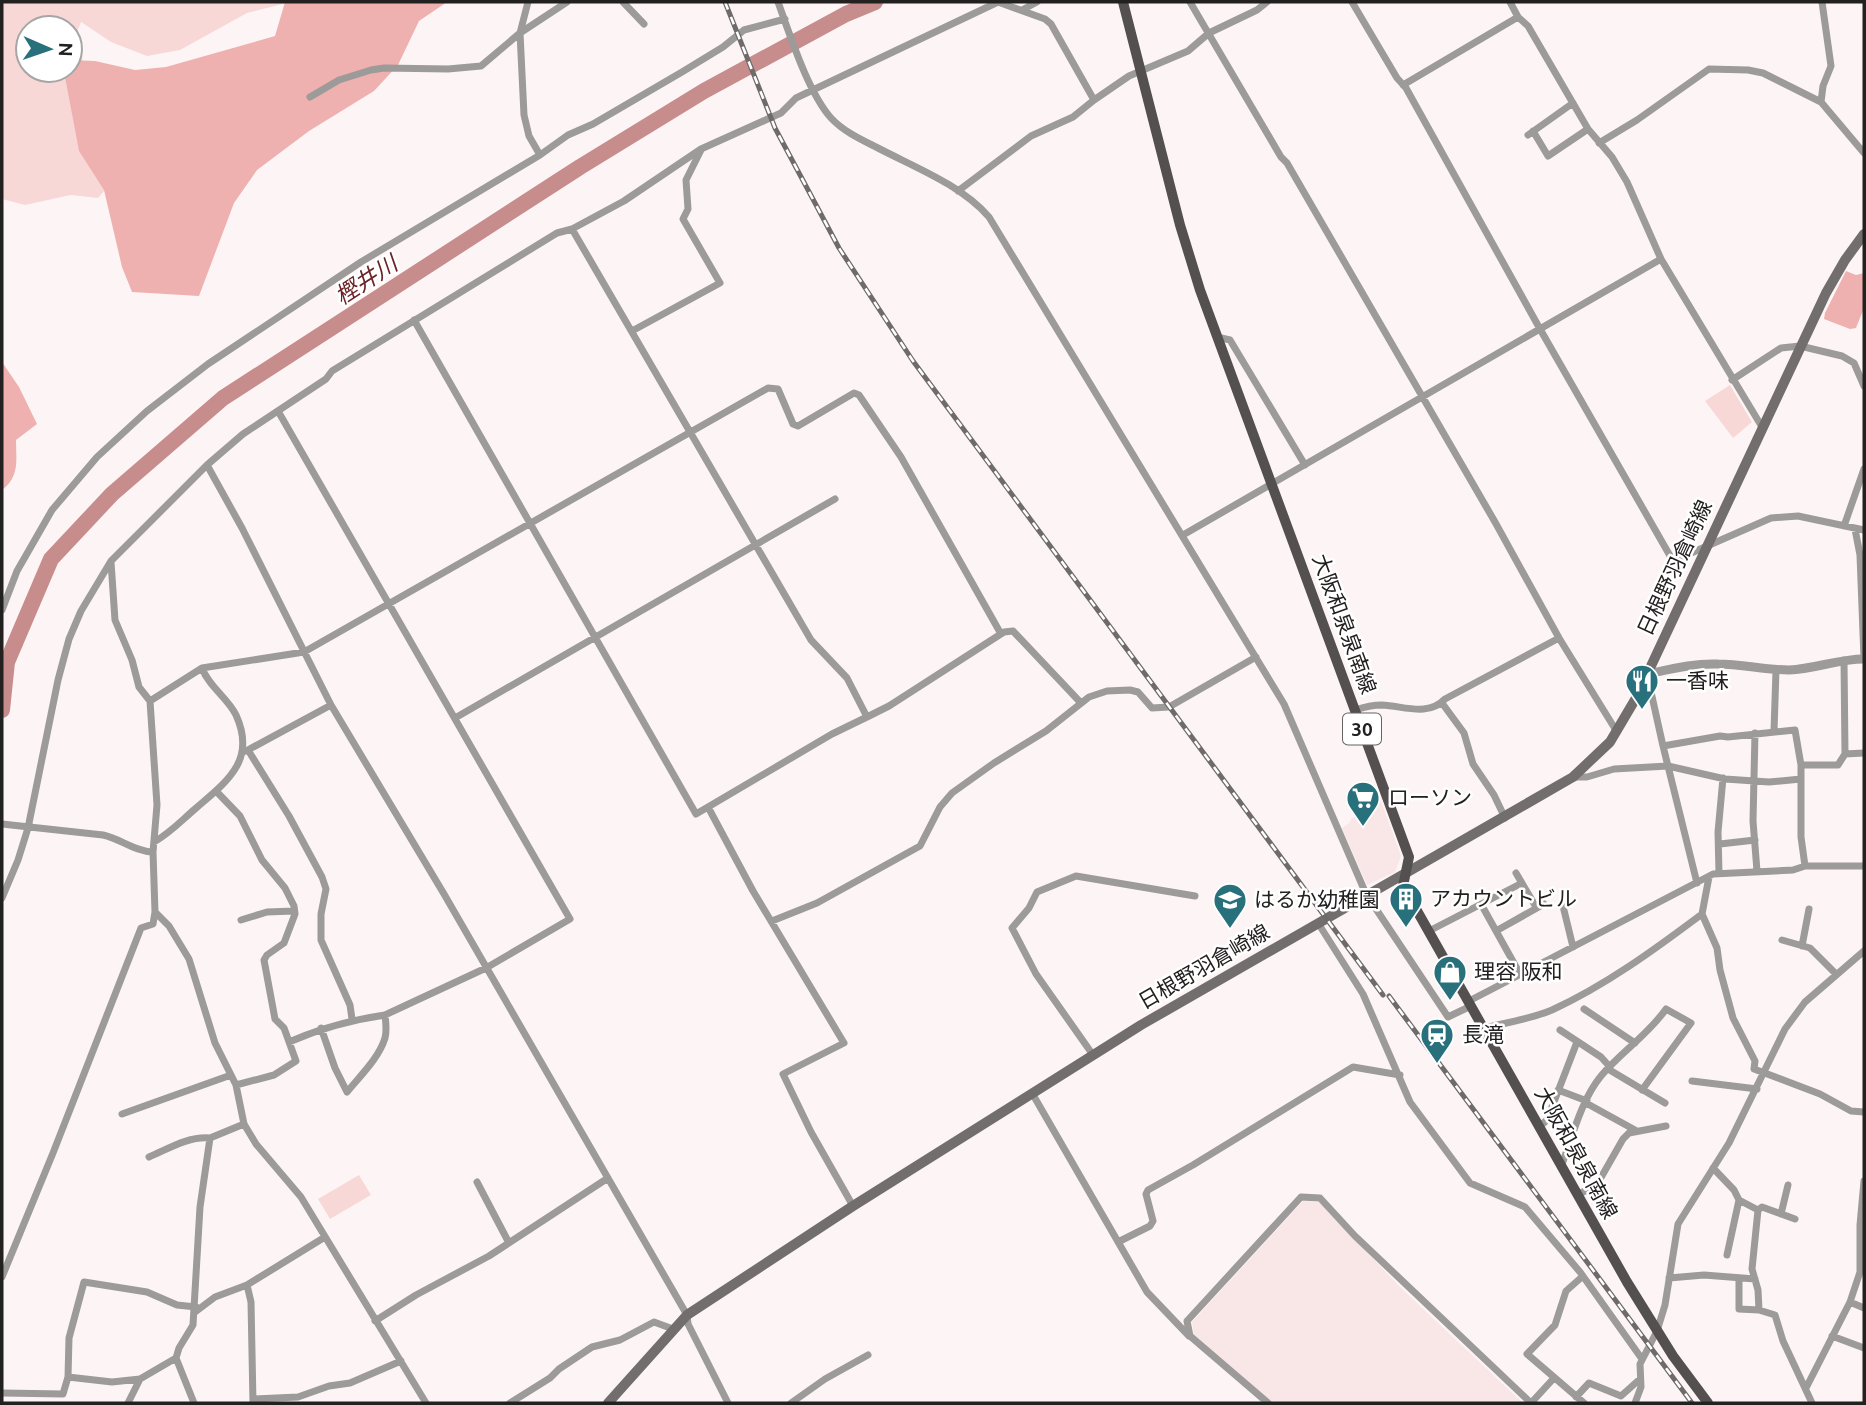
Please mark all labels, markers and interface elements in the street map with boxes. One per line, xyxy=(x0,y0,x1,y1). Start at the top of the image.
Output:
north arrow xyxy=(14,14,84,84)
text: N xyxy=(55,42,77,57)
water label: 樫井川 xyxy=(330,249,404,309)
street label: 日根野羽倉崎線 xyxy=(1632,496,1716,639)
street label: 大阪和泉泉南線 xyxy=(1309,550,1381,697)
restaurant icon: 一香味 xyxy=(1623,662,1661,711)
place label: 一香味 xyxy=(1666,668,1729,692)
road number: 30 xyxy=(1343,714,1381,744)
supermarket icon: ローソン xyxy=(1344,779,1382,828)
place label: ローソン xyxy=(1388,785,1472,809)
building icon: アカウントビル xyxy=(1387,880,1425,929)
school or university icon: はるか幼稚園 xyxy=(1211,881,1249,930)
place label: アカウントビル xyxy=(1430,886,1577,910)
place label: はるか幼稚園 xyxy=(1254,887,1380,911)
street label: 日根野羽倉崎線 xyxy=(1134,919,1273,1013)
shop icon: 理容 阪和 xyxy=(1431,953,1469,1002)
place label: 理容 阪和 xyxy=(1474,959,1563,983)
station icon: 長滝 xyxy=(1418,1016,1456,1065)
place label: 長滝 xyxy=(1462,1022,1504,1046)
street label: 大阪和泉泉南線 xyxy=(1531,1082,1623,1223)

